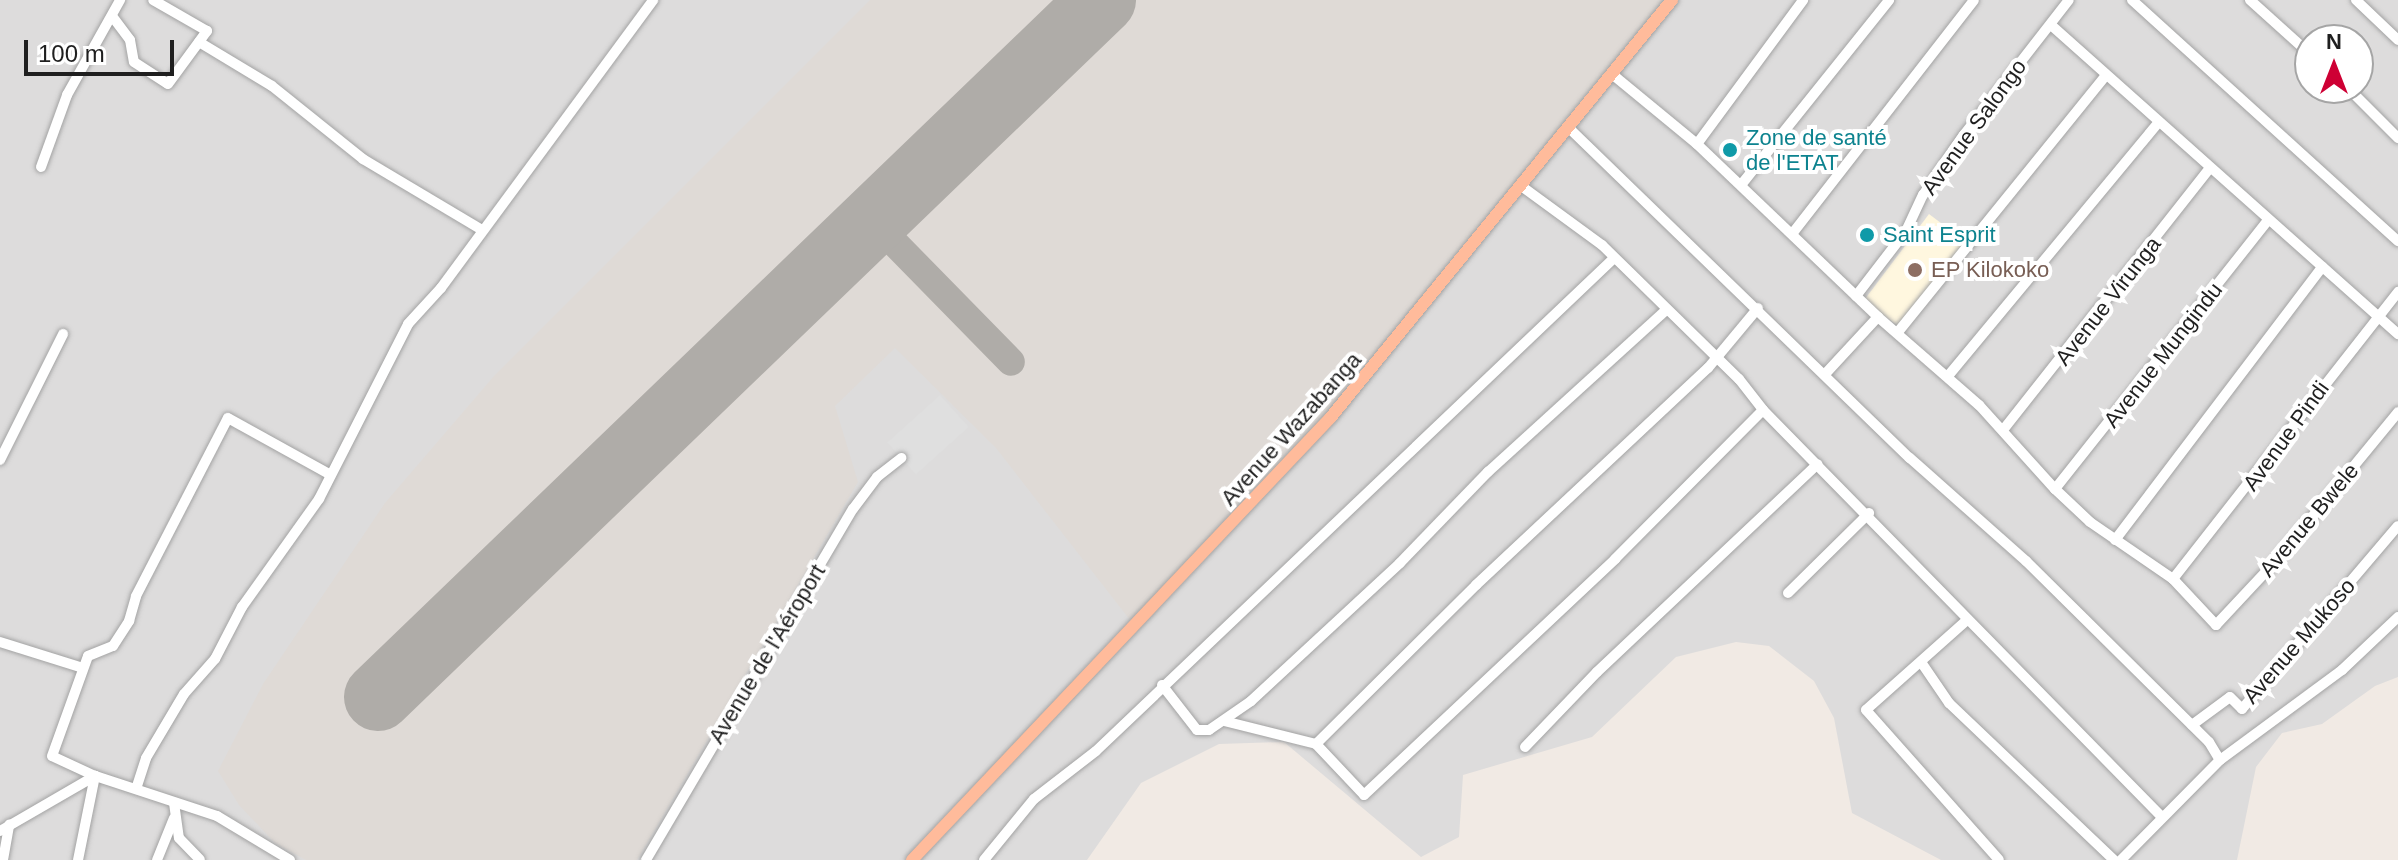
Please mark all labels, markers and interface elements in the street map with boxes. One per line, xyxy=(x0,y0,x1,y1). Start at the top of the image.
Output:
scale bar xyxy=(28,24,178,74)
north arrow xyxy=(2294,24,2374,104)
text: N xyxy=(2326,29,2342,54)
text: 100 m xyxy=(38,40,105,67)
street label: Avenue Salongo xyxy=(1916,54,2032,200)
place label: Zone de santé de l'ETAT xyxy=(1746,124,1887,176)
marker: Zone de santé de l'ETAT xyxy=(1721,141,1739,159)
place label: Saint Esprit xyxy=(1883,222,1995,248)
marker: Saint Esprit xyxy=(1858,226,1876,244)
street label: Avenue Virunga xyxy=(2050,232,2166,370)
place label: EP Kilokoko xyxy=(1931,257,2050,283)
marker: EP Kilokoko xyxy=(1906,261,1924,279)
street label: Avenue Mungindu xyxy=(2098,277,2228,433)
street label: Avenue Wazabanga xyxy=(1215,347,1367,511)
street label: Avenue Pindi xyxy=(2237,376,2335,496)
street label: Avenue Bwele xyxy=(2254,458,2364,582)
street label: Avenue de l'Aéroport xyxy=(703,560,831,748)
street label: Avenue Mukoso xyxy=(2237,573,2361,709)

